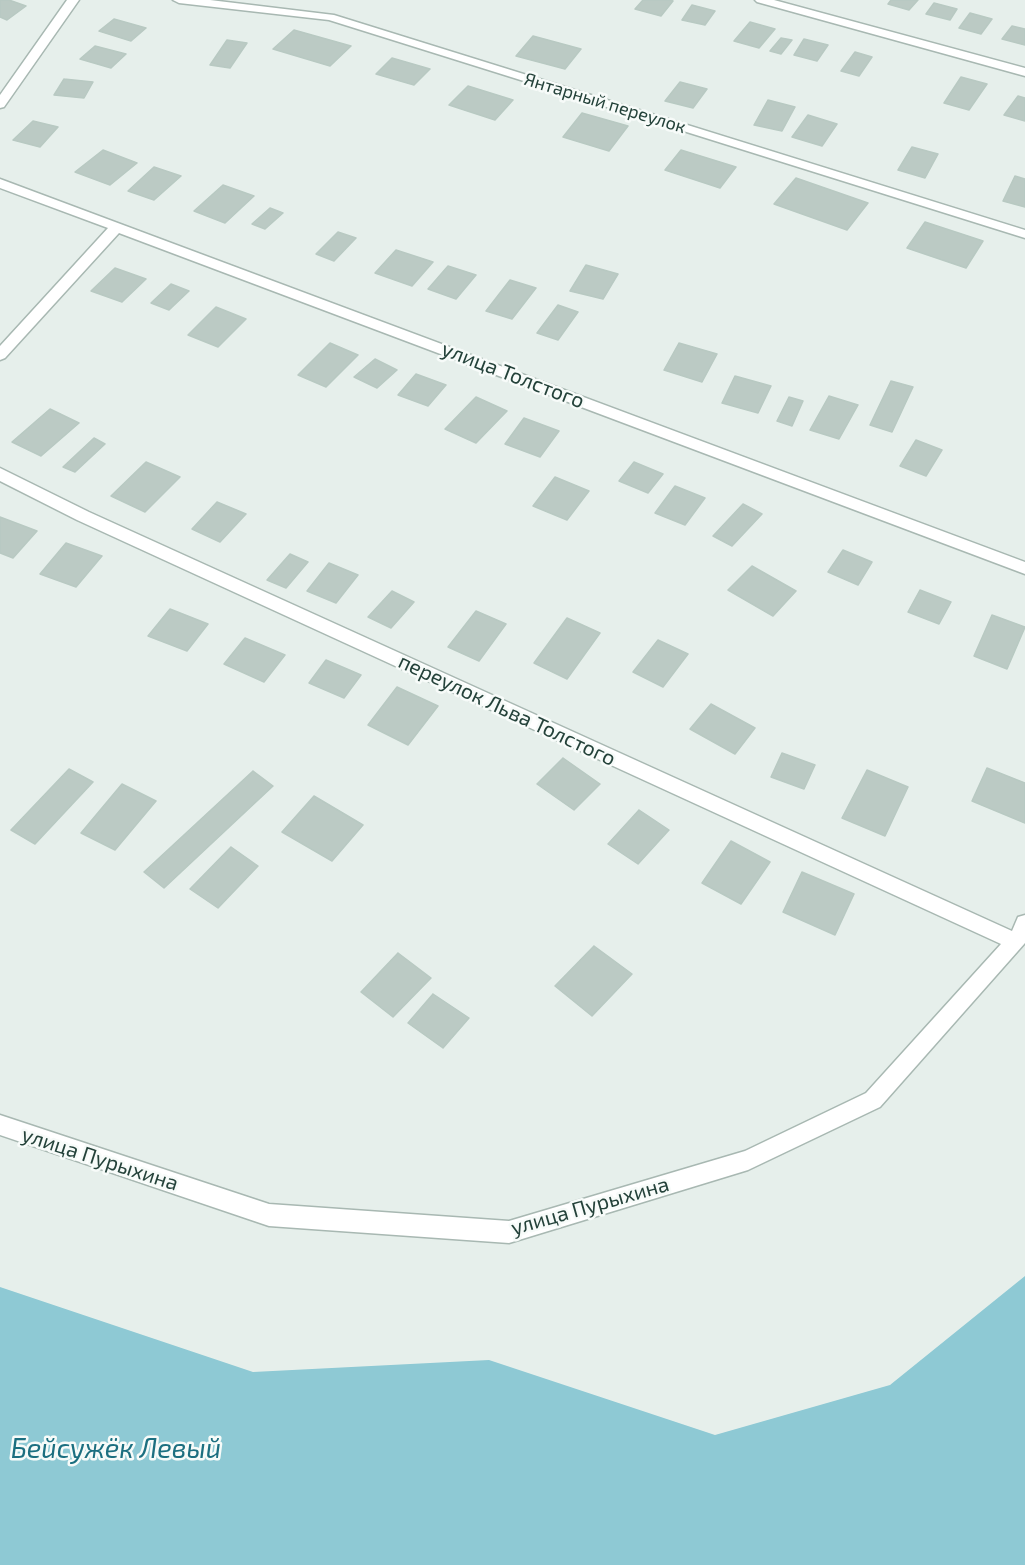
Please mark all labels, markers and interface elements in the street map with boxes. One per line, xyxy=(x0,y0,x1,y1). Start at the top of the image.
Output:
street label: Янтарный переулок xyxy=(521,68,689,138)
street label: улица Толстого xyxy=(438,336,588,414)
street label: переулок Льва Толстого xyxy=(394,649,620,771)
street label: улица Пурыхина xyxy=(18,1122,182,1196)
street label: улица Пурыхина xyxy=(508,1171,672,1241)
water label: Бейсужёк Левый xyxy=(11,1433,221,1465)

